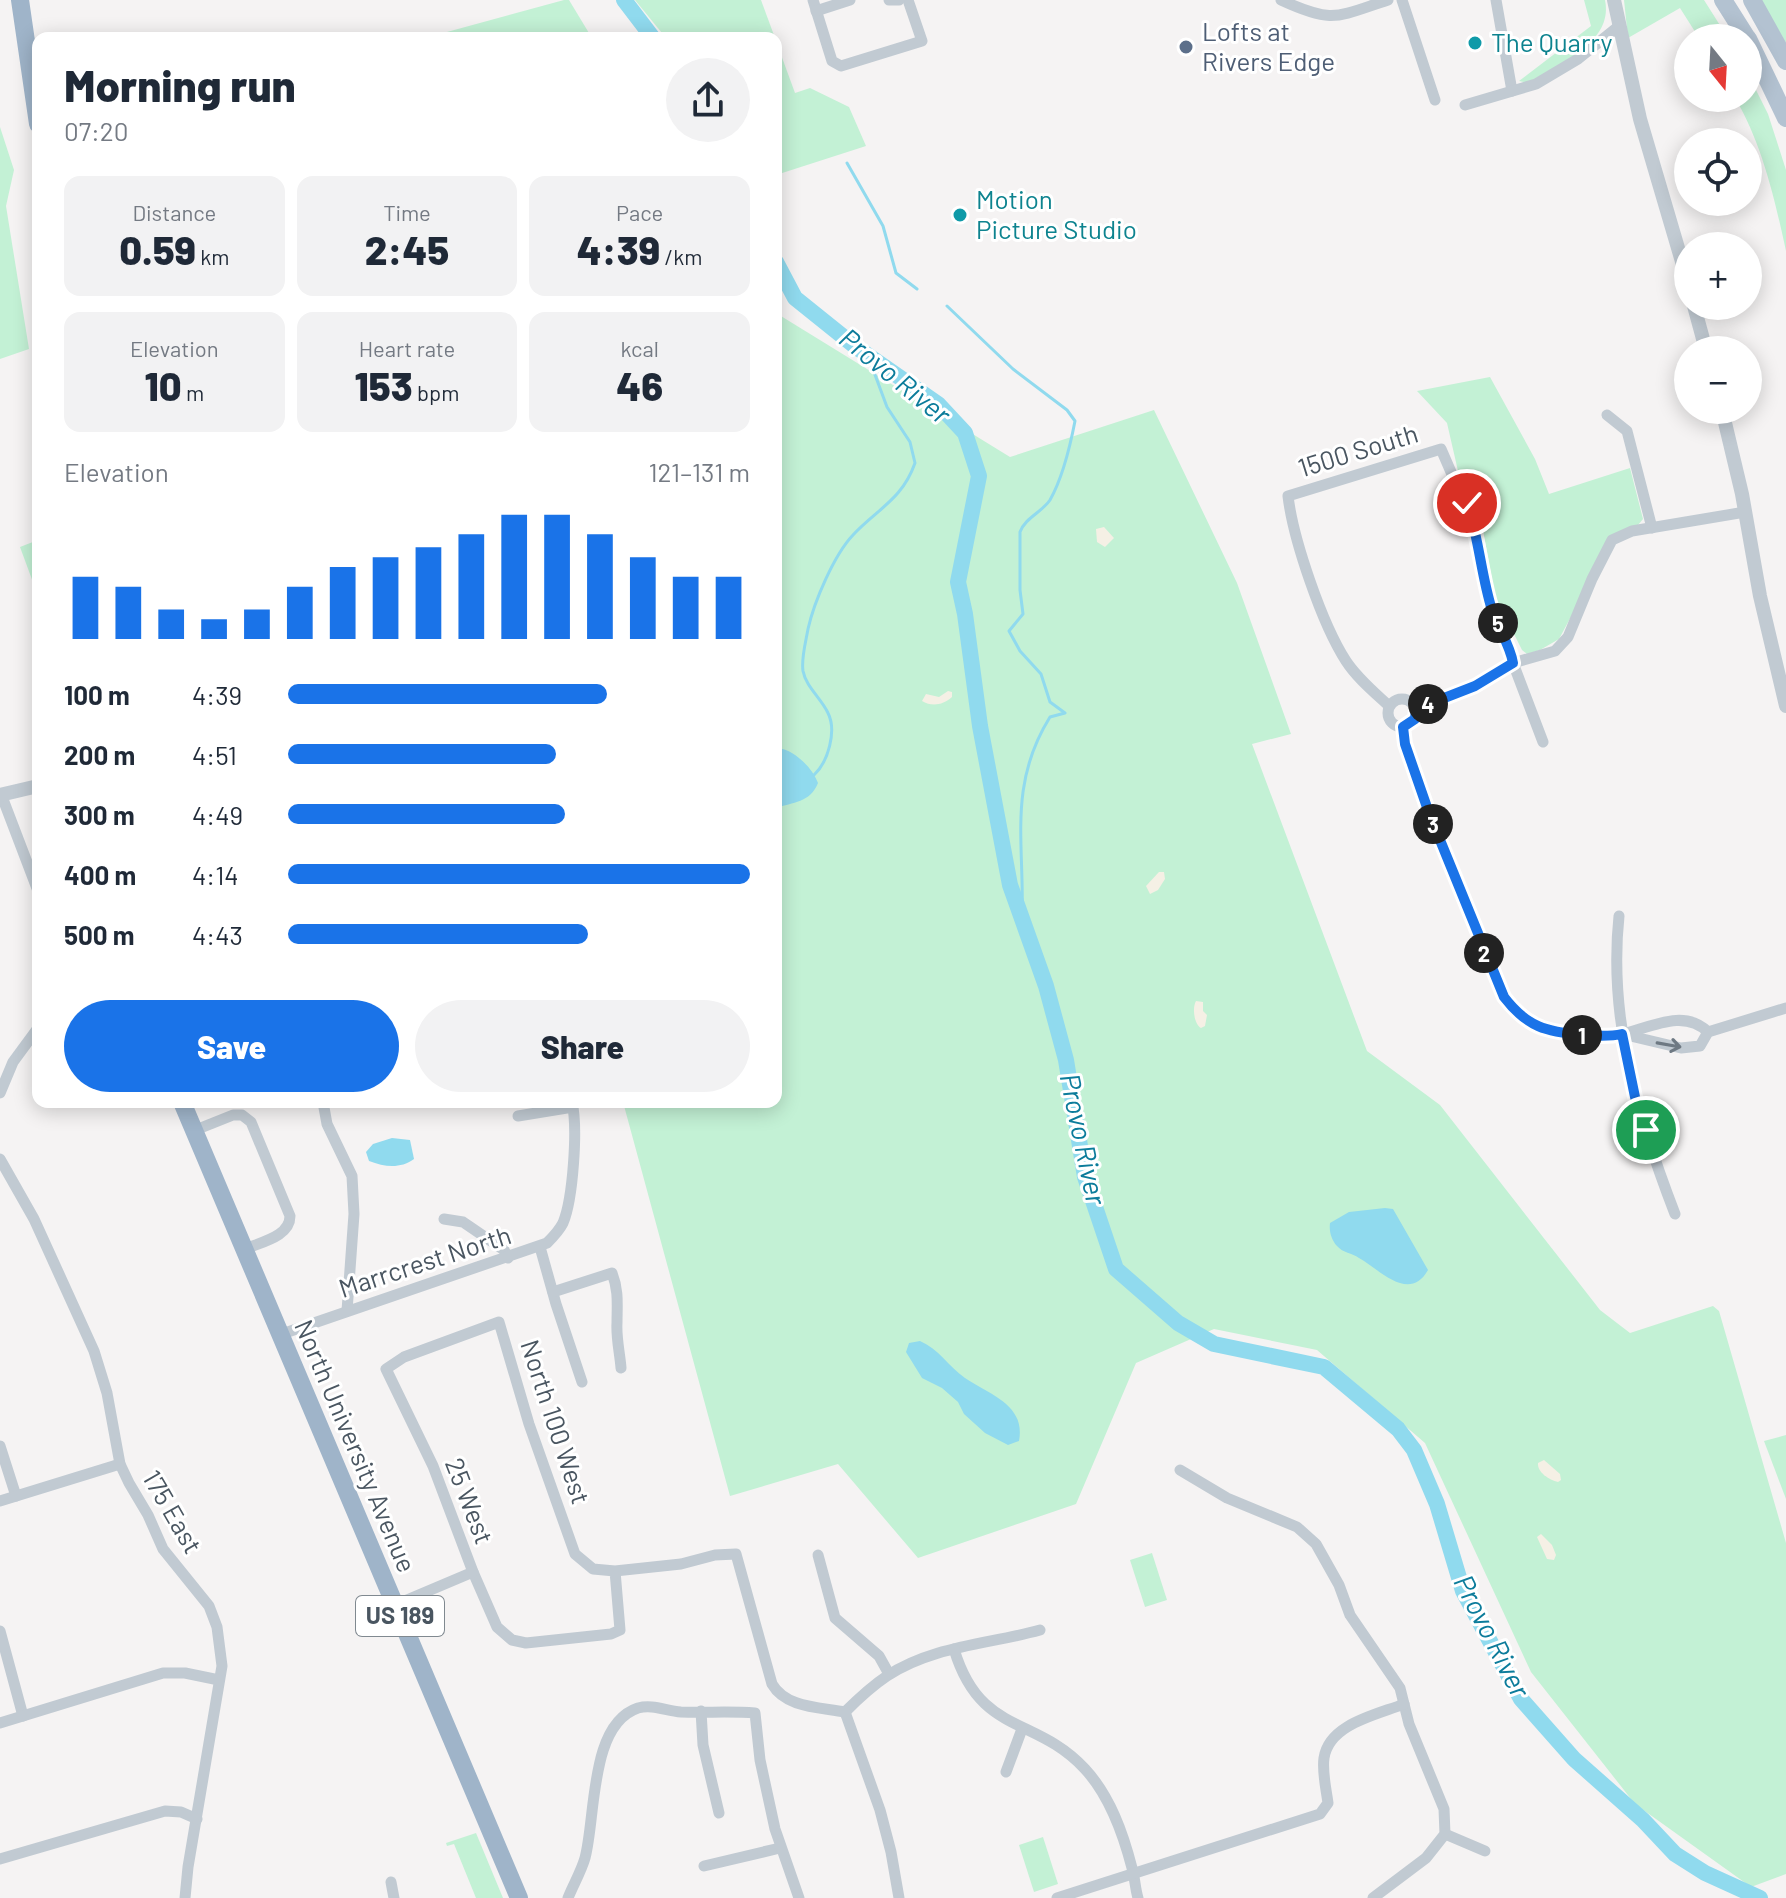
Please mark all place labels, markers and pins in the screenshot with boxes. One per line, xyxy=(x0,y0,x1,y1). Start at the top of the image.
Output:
place label: Lofts at Rivers Edge xyxy=(1202,15,1335,76)
place label: The Quarry xyxy=(1491,26,1613,57)
marker: The Quarry xyxy=(1466,34,1484,52)
marker: Lofts at Rivers Edge xyxy=(1177,38,1195,56)
place label: Motion Picture Studio xyxy=(976,183,1137,244)
marker: Motion Picture Studio xyxy=(951,206,969,224)
pin xyxy=(1433,469,1501,537)
pin: 5 xyxy=(1478,603,1518,643)
pin: 4 xyxy=(1408,684,1448,724)
pin: 3 xyxy=(1413,804,1453,844)
pin: 2 xyxy=(1464,933,1504,973)
pin: 1 xyxy=(1562,1015,1602,1055)
pin xyxy=(1612,1096,1680,1164)

